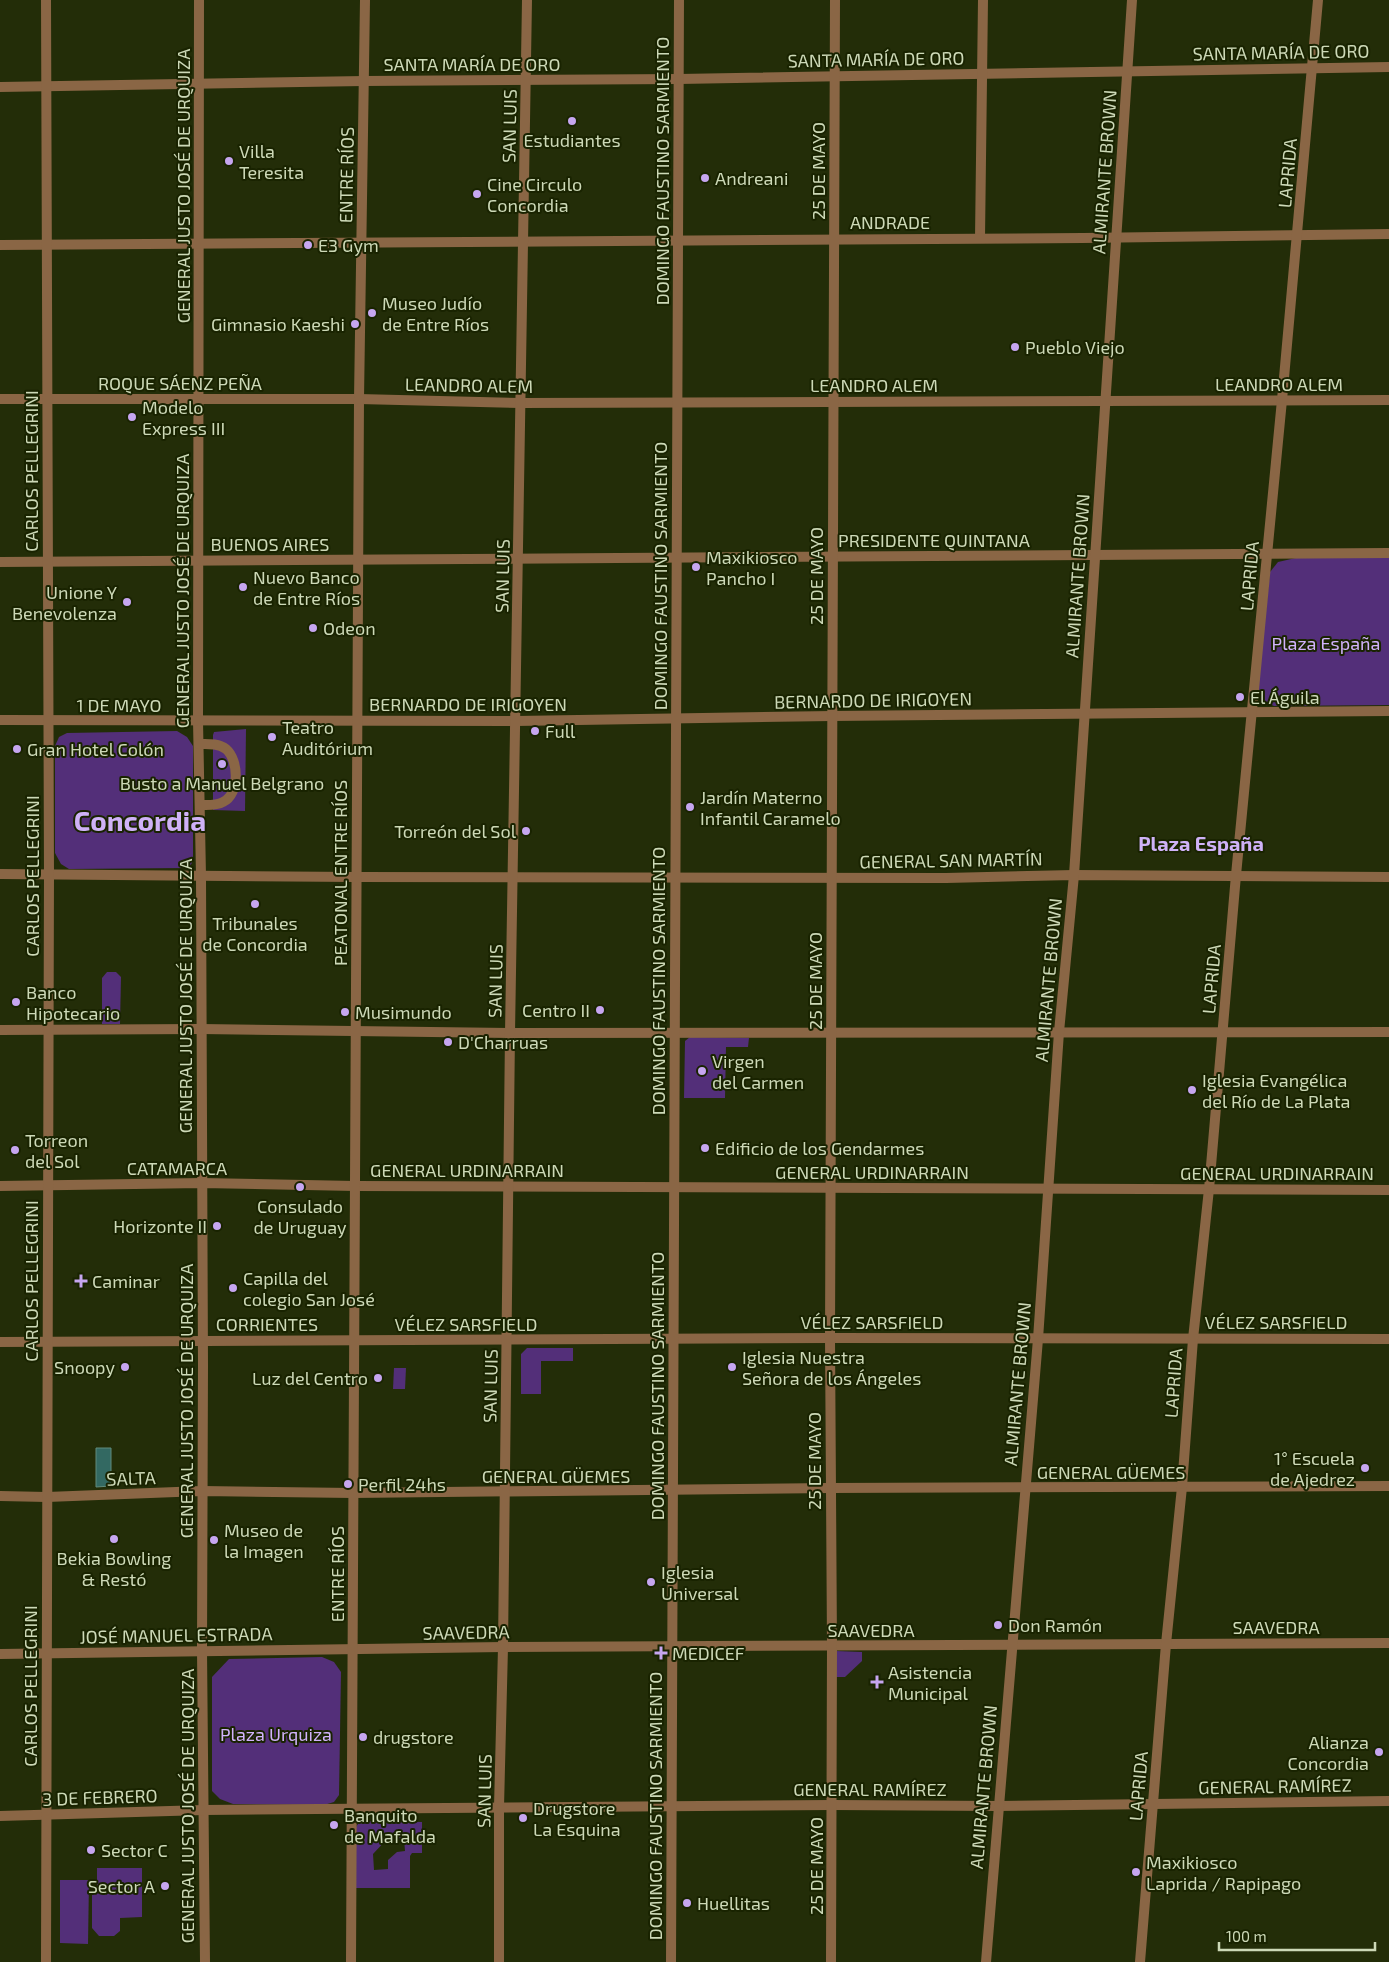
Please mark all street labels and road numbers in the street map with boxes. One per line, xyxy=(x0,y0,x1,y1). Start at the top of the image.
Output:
street label: DOMINGO FAUSTINO SARMIENTO xyxy=(651,37,673,305)
street label: SANTA MARÍA DE ORO xyxy=(1192,39,1370,65)
street label: SANTA MARÍA DE ORO xyxy=(787,46,965,72)
street label: GENERAL JUSTO JOSÉ DE URQUIZA xyxy=(172,48,194,323)
street label: SANTA MARÍA DE ORO xyxy=(384,53,560,75)
street label: SAN LUIS xyxy=(497,89,521,163)
street label: ALMIRANTE BROWN xyxy=(1087,89,1121,255)
street label: 25 DE MAYO xyxy=(807,122,829,220)
street label: ENTRE RÍOS xyxy=(334,127,358,223)
street label: LAPRIDA xyxy=(1273,136,1301,209)
street label: ANDRADE xyxy=(850,211,930,233)
street label: ROQUE SÁENZ PEÑA xyxy=(98,372,263,394)
street label: LEANDRO ALEM xyxy=(405,373,533,397)
street label: LEANDRO ALEM xyxy=(1215,373,1343,395)
street label: LEANDRO ALEM xyxy=(810,374,938,396)
street label: CARLOS PELLEGRINI xyxy=(20,390,42,552)
street label: DOMINGO FAUSTINO SARMIENTO xyxy=(649,442,671,710)
street label: GENERAL JUSTO JOSÉ DE URQUIZA xyxy=(171,453,193,728)
street label: ALMIRANTE BROWN xyxy=(1060,493,1094,659)
street label: 25 DE MAYO xyxy=(805,527,827,625)
street label: PRESIDENTE QUINTANA xyxy=(838,529,1031,551)
street label: BUENOS AIRES xyxy=(211,533,329,555)
street label: SAN LUIS xyxy=(490,539,514,613)
street label: LAPRIDA xyxy=(1235,539,1263,612)
street label: BERNARDO DE IRIGOYEN xyxy=(774,687,972,713)
street label: BERNARDO DE IRIGOYEN xyxy=(369,693,567,715)
street label: 1 DE MAYO xyxy=(76,694,162,716)
street label: PEATONAL ENTRE RÍOS xyxy=(329,780,351,966)
street label: CARLOS PELLEGRINI xyxy=(21,795,43,957)
street label: DOMINGO FAUSTINO SARMIENTO xyxy=(647,847,669,1115)
street label: GENERAL SAN MARTÍN xyxy=(859,847,1043,873)
street label: GENERAL JUSTO JOSÉ DE URQUIZA xyxy=(174,858,196,1133)
street label: ALMIRANTE BROWN xyxy=(1030,897,1066,1063)
street label: 25 DE MAYO xyxy=(804,932,826,1030)
street label: LAPRIDA xyxy=(1197,942,1225,1015)
street label: SAN LUIS xyxy=(483,944,507,1018)
street label: CATAMARCA xyxy=(127,1157,228,1179)
street label: GENERAL URDINARRAIN xyxy=(370,1159,564,1181)
street label: GENERAL URDINARRAIN xyxy=(775,1161,969,1183)
street label: GENERAL URDINARRAIN xyxy=(1180,1162,1374,1184)
street label: CARLOS PELLEGRINI xyxy=(20,1200,42,1362)
street label: DOMINGO FAUSTINO SARMIENTO xyxy=(646,1252,668,1520)
street label: GENERAL JUSTO JOSÉ DE URQUIZA xyxy=(175,1263,197,1538)
street label: ALMIRANTE BROWN xyxy=(999,1301,1035,1467)
street label: VÉLEZ SARSFIELD xyxy=(801,1311,943,1333)
street label: VÉLEZ SARSFIELD xyxy=(1205,1311,1347,1333)
street label: CORRIENTES xyxy=(216,1313,318,1335)
street label: VÉLEZ SARSFIELD xyxy=(395,1313,537,1335)
street label: LAPRIDA xyxy=(1160,1347,1186,1419)
street label: SAN LUIS xyxy=(478,1349,502,1423)
street label: 25 DE MAYO xyxy=(803,1412,825,1510)
street label: GENERAL GÜEMES xyxy=(1037,1461,1185,1483)
street label: GENERAL GÜEMES xyxy=(482,1465,630,1487)
street label: SALTA xyxy=(106,1466,157,1490)
street label: ENTRE RÍOS xyxy=(326,1526,348,1622)
street label: CARLOS PELLEGRINI xyxy=(19,1605,41,1767)
street label: SAAVEDRA xyxy=(1232,1616,1320,1638)
street label: SAAVEDRA xyxy=(827,1619,915,1641)
street label: SAAVEDRA xyxy=(422,1620,511,1644)
street label: JOSÉ MANUEL ESTRADA xyxy=(79,1622,273,1648)
street label: GENERAL JUSTO JOSÉ DE URQUIZA xyxy=(176,1668,198,1943)
street label: DOMINGO FAUSTINO SARMIENTO xyxy=(644,1672,666,1940)
street label: ALMIRANTE BROWN xyxy=(965,1704,1001,1870)
street label: LAPRIDA xyxy=(1124,1749,1152,1822)
street label: SAN LUIS xyxy=(472,1754,496,1828)
street label: GENERAL RAMÍREZ xyxy=(1198,1774,1352,1798)
street label: GENERAL RAMÍREZ xyxy=(793,1778,947,1800)
street label: 3 DE FEBRERO xyxy=(42,1784,158,1810)
street label: 25 DE MAYO xyxy=(805,1817,827,1915)

